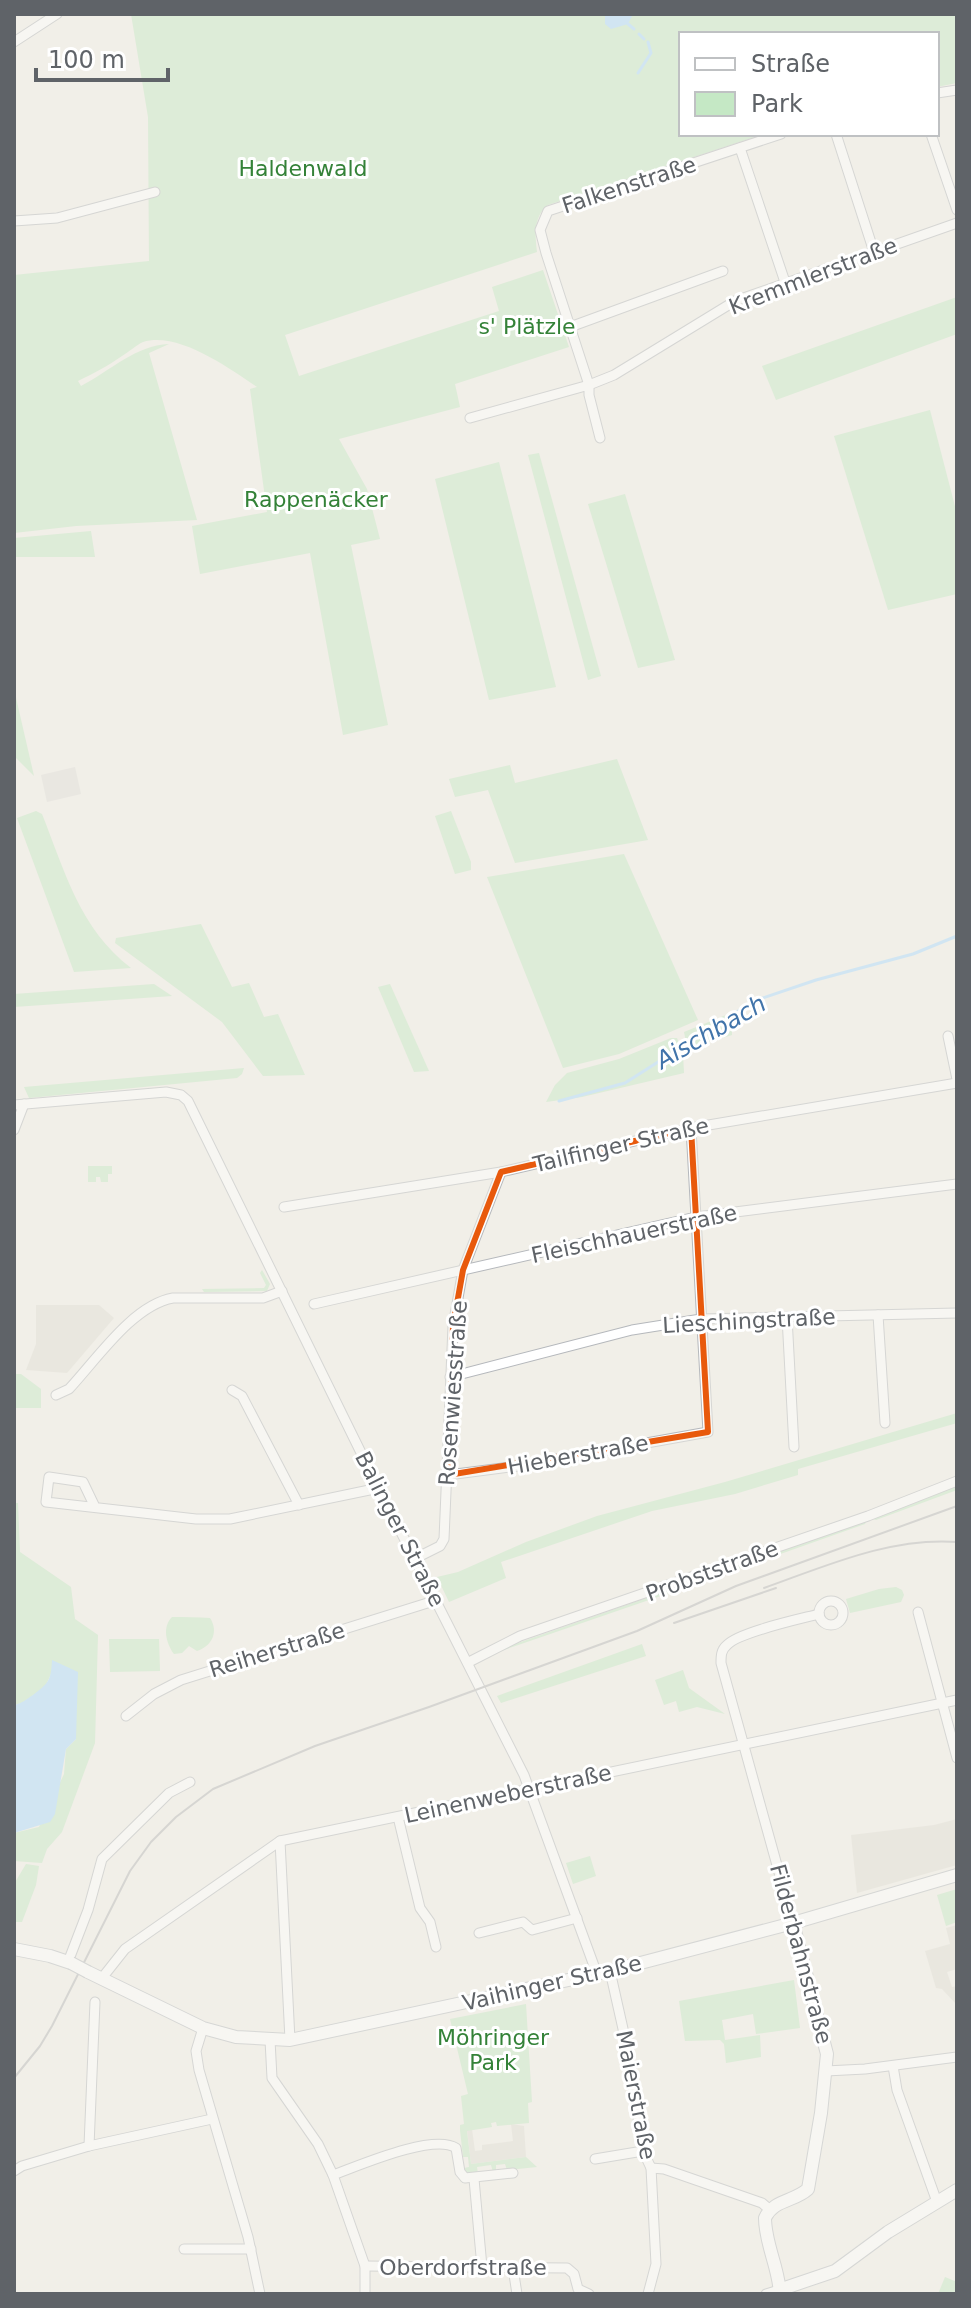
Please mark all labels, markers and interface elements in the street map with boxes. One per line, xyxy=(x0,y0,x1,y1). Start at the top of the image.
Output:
scale bar xyxy=(36,32,168,82)
legend xyxy=(679,32,939,136)
text: 100 m xyxy=(48,46,125,74)
text: Straße xyxy=(751,50,830,78)
text: Park xyxy=(751,90,803,118)
street label: Falkenstraße xyxy=(559,152,699,218)
park label: Haldenwald xyxy=(238,156,368,181)
street label: Kremmlerstraße xyxy=(725,232,901,320)
park label: s' Plätzle xyxy=(478,314,576,339)
park label: Rappenäcker xyxy=(244,487,389,512)
water label: Aischbach xyxy=(649,989,771,1076)
street label: Tailfinger Straße xyxy=(530,1113,711,1178)
street label: Fleischhauerstraße xyxy=(529,1200,739,1268)
street label: Rosenwiesstraße xyxy=(434,1299,472,1487)
street label: Lieschingstraße xyxy=(662,1304,836,1338)
street label: Hieberstraße xyxy=(506,1430,650,1480)
street label: Balinger Straße xyxy=(350,1447,450,1611)
street label: Probststraße xyxy=(642,1535,782,1607)
street label: Reiherstraße xyxy=(206,1618,348,1682)
street label: Leinenweberstraße xyxy=(402,1760,614,1828)
street label: Filderbahnstraße xyxy=(765,1861,837,2047)
street label: Vaihinger Straße xyxy=(460,1950,644,2016)
park label: Möhringer Park xyxy=(437,2025,550,2075)
street label: Maierstraße xyxy=(611,2028,661,2162)
street label: Oberdorfstraße xyxy=(379,2255,547,2280)

